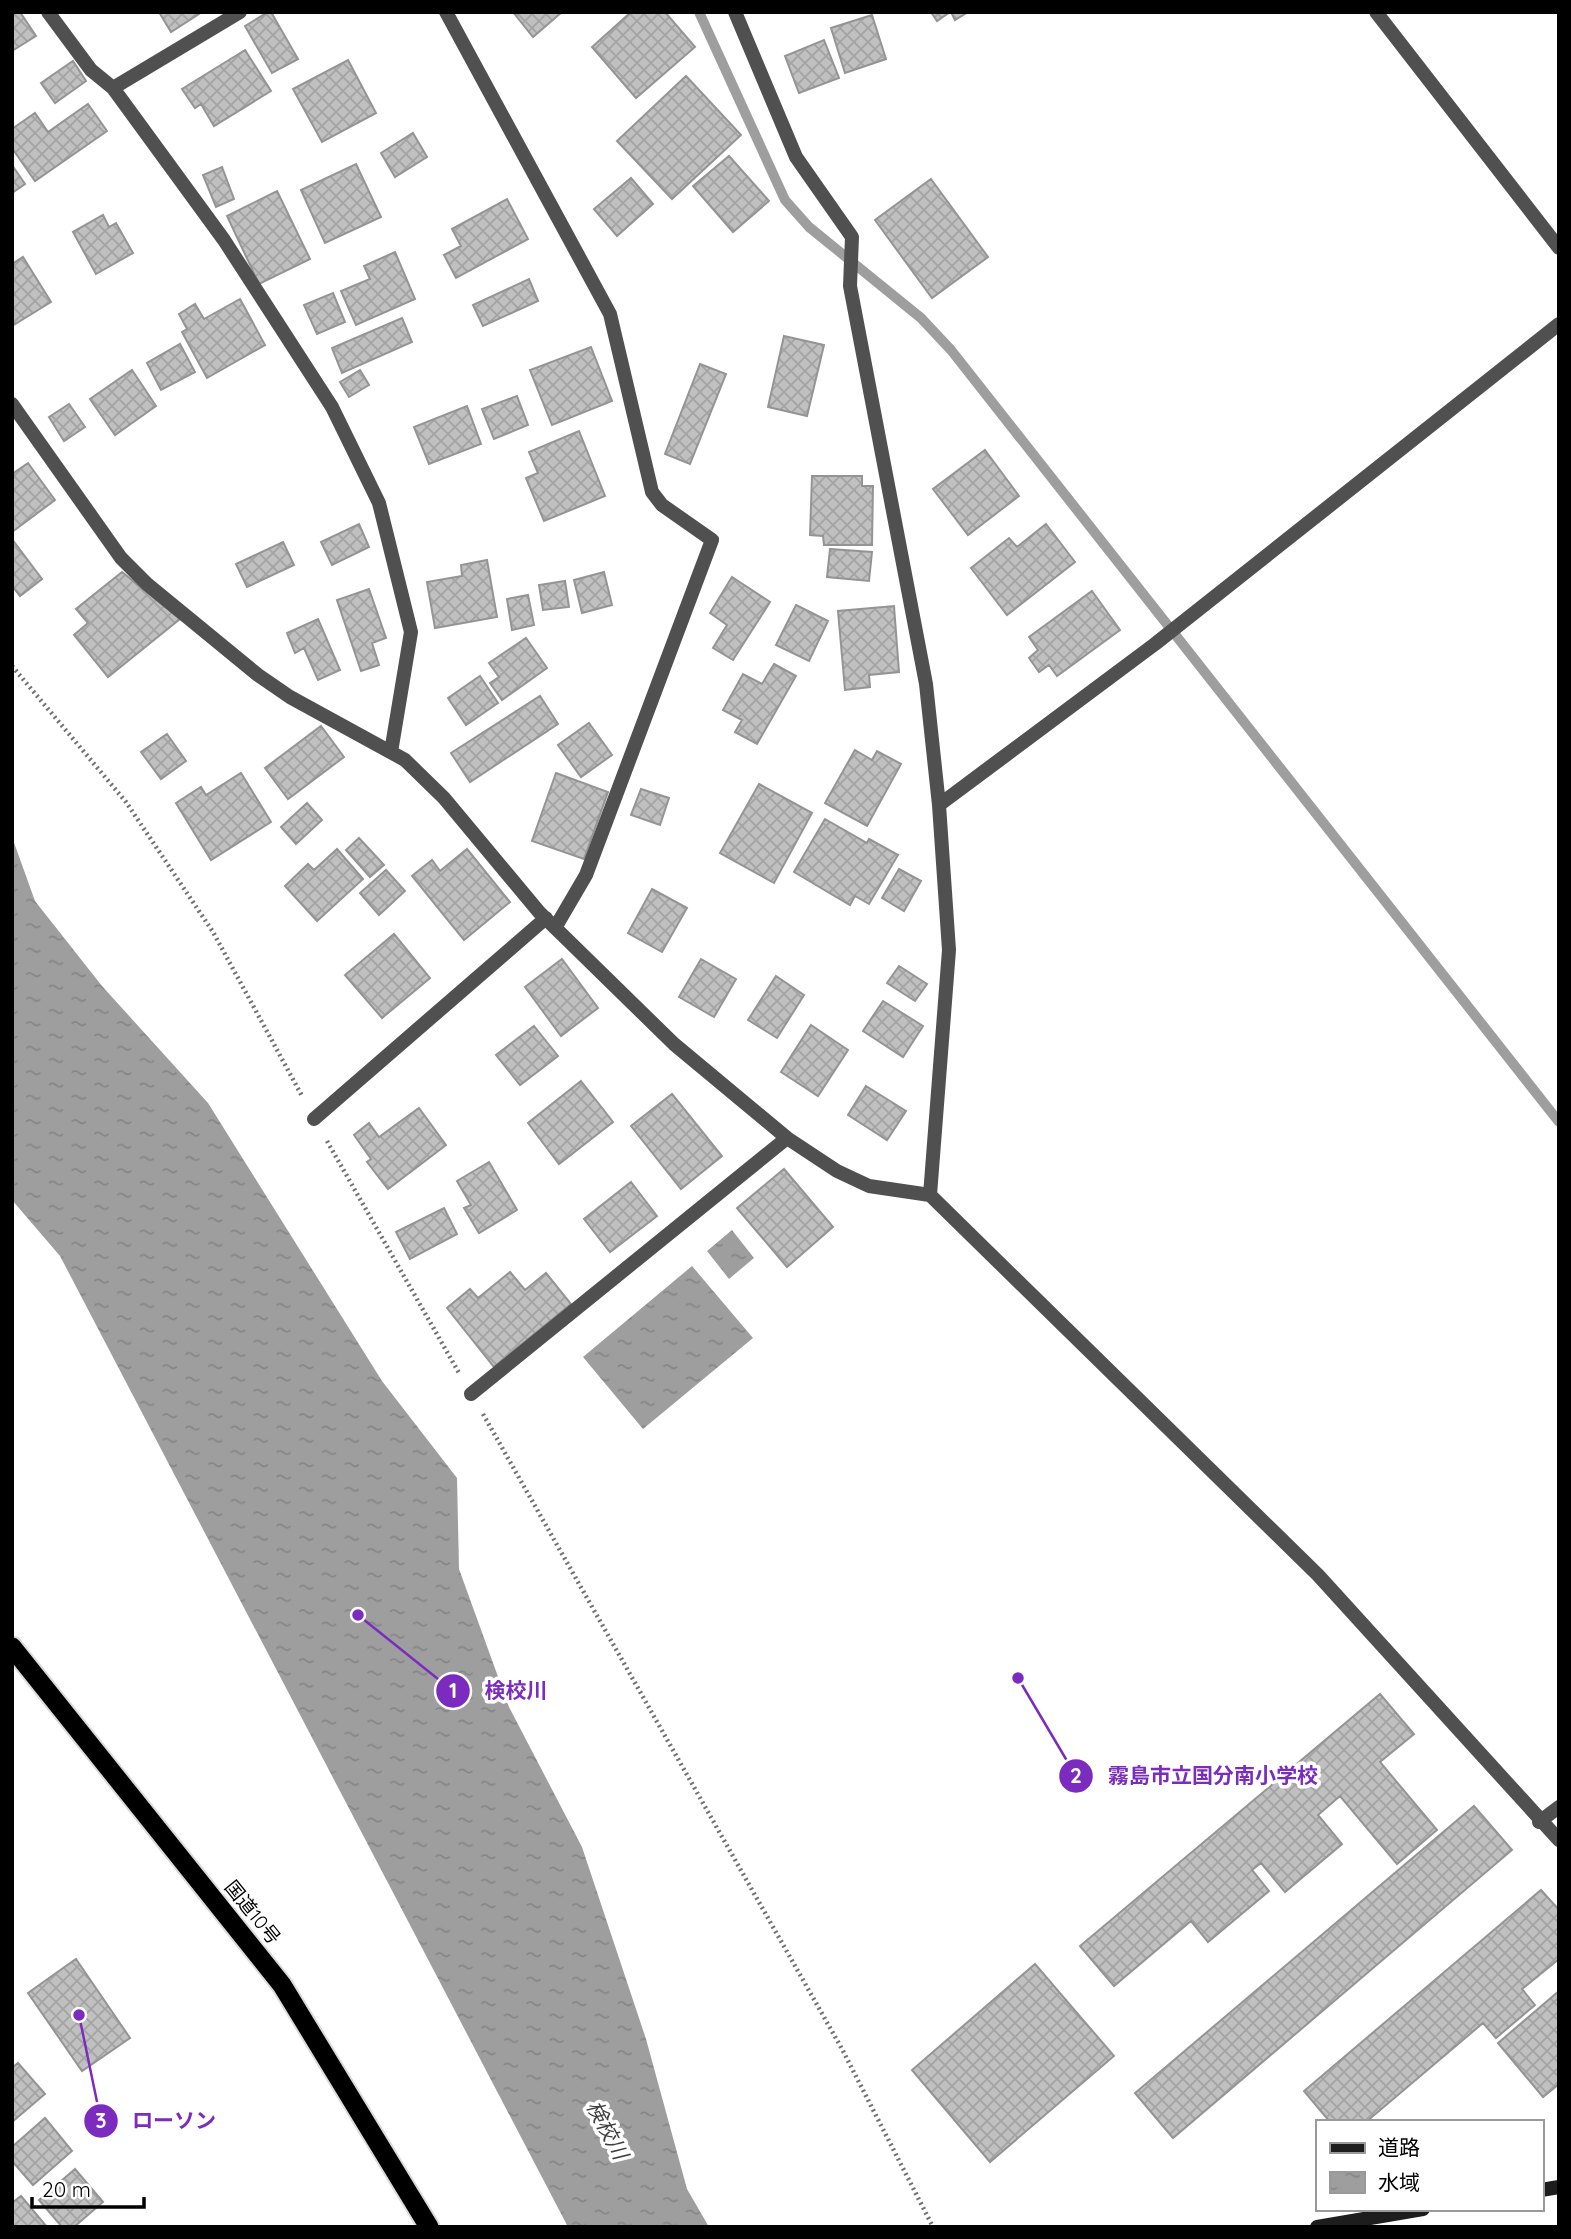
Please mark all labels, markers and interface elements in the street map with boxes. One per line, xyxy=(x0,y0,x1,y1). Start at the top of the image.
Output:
callout: 検校川 xyxy=(436,1670,562,1712)
text: 1 xyxy=(449,1677,457,1703)
text: 検校川 xyxy=(485,1677,548,1703)
callout: 霧島市立国分南小学校 xyxy=(1059,1755,1332,1797)
text: 2 xyxy=(1070,1762,1082,1788)
text: 霧島市立国分南小学校 xyxy=(1108,1762,1318,1788)
street label: 国道10号 xyxy=(220,1875,286,1949)
water label: 検校川 xyxy=(582,2096,635,2165)
callout: ローソン xyxy=(83,2100,230,2142)
text: 3 xyxy=(95,2107,107,2133)
text: ローソン xyxy=(132,2107,216,2133)
legend xyxy=(1316,2120,1543,2211)
text: 道路 xyxy=(1378,2134,1420,2160)
scale bar xyxy=(32,2166,144,2210)
text: 水域 xyxy=(1378,2169,1420,2195)
text: 20 m xyxy=(42,2176,91,2202)

